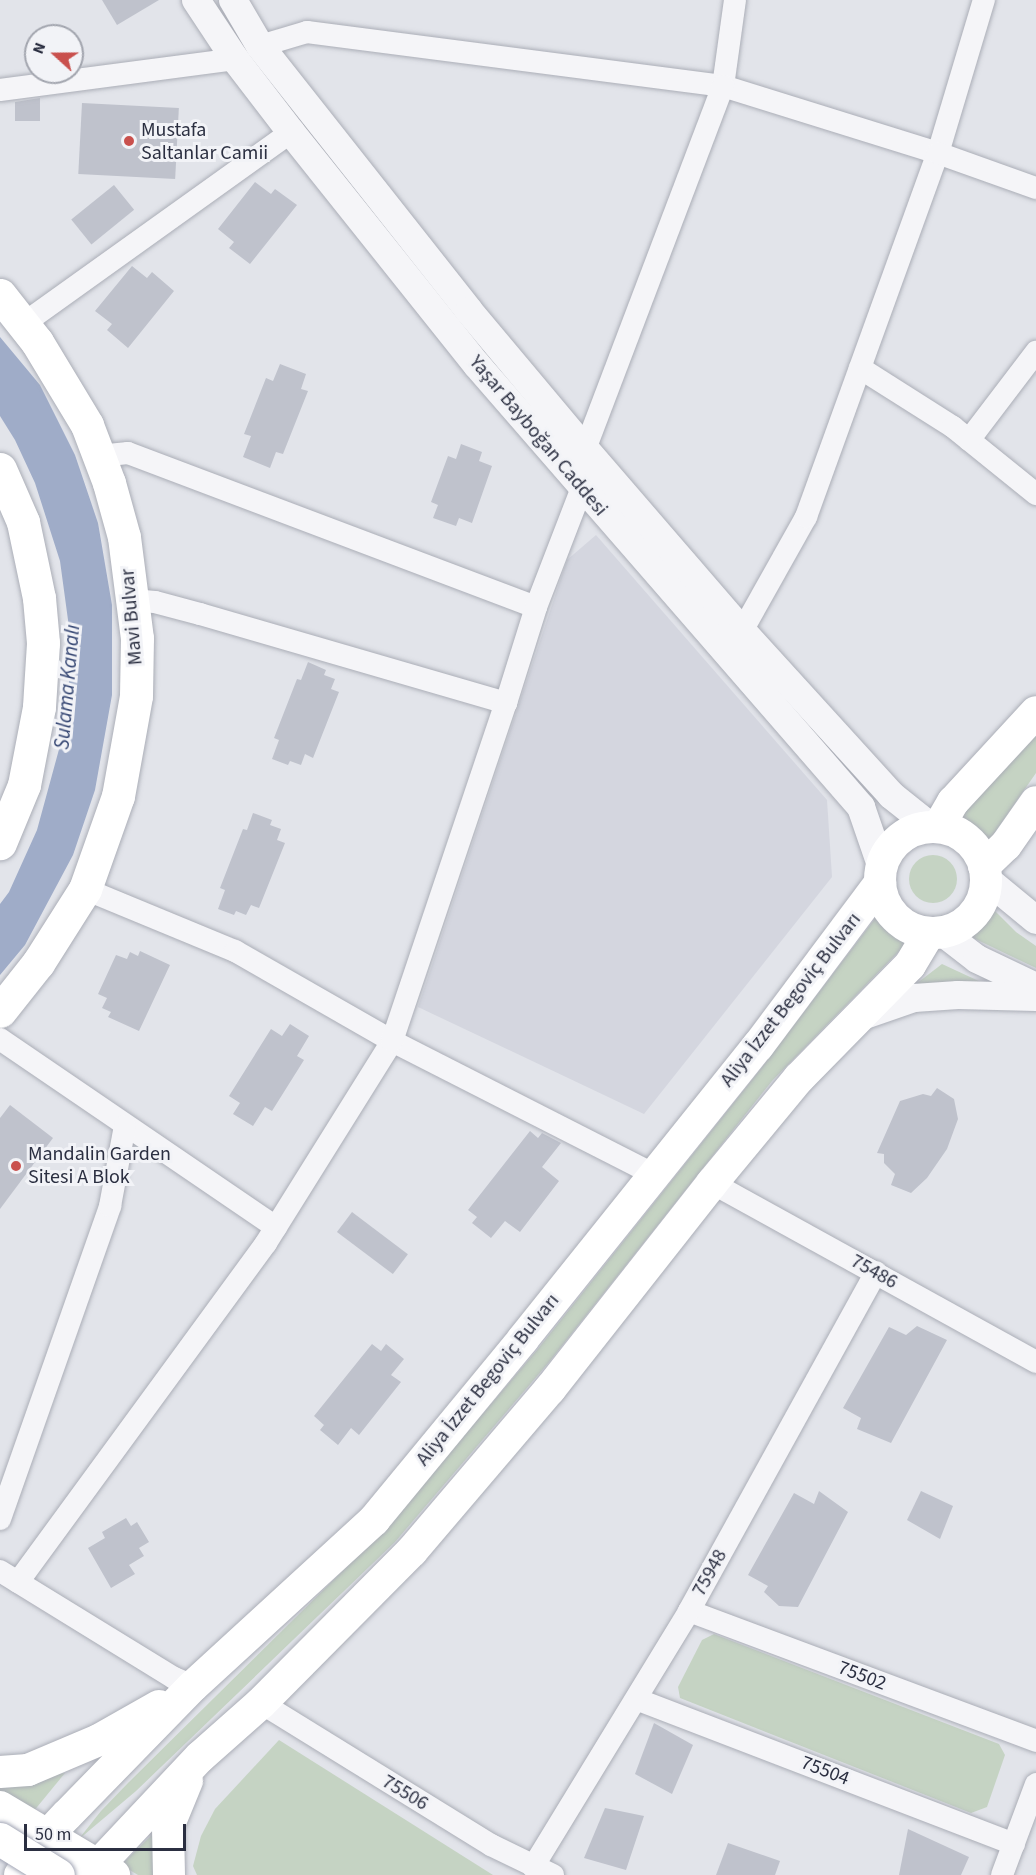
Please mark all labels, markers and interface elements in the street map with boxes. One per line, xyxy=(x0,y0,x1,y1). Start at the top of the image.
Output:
north arrow xyxy=(24,24,84,84)
text: N xyxy=(27,39,51,57)
place label: Mustafa Saltanlar Camii xyxy=(141,118,268,165)
marker: Mustafa Saltanlar Camii xyxy=(122,134,136,148)
street label: Yaşar Bayboğan Caddesi xyxy=(464,351,612,521)
street label: Mavi Bulvar xyxy=(116,568,148,666)
water label: Sulama Kanalı xyxy=(49,623,85,751)
street label: Aliya İzzet Begoviç Bulvarı xyxy=(716,908,866,1092)
place label: Mandalin Garden Sitesi A Blok xyxy=(28,1142,171,1189)
marker: Mandalin Garden Sitesi A Blok xyxy=(9,1159,23,1173)
street label: 75486 xyxy=(846,1249,902,1295)
street label: Aliya İzzet Begoviç Bulvarı xyxy=(411,1289,565,1471)
street label: 75948 xyxy=(687,1545,733,1601)
street label: 75502 xyxy=(835,1656,889,1696)
street label: 75504 xyxy=(798,1751,852,1791)
street label: 75506 xyxy=(378,1770,432,1816)
scale bar xyxy=(27,1812,189,1850)
text: 50 m xyxy=(35,1822,71,1847)

